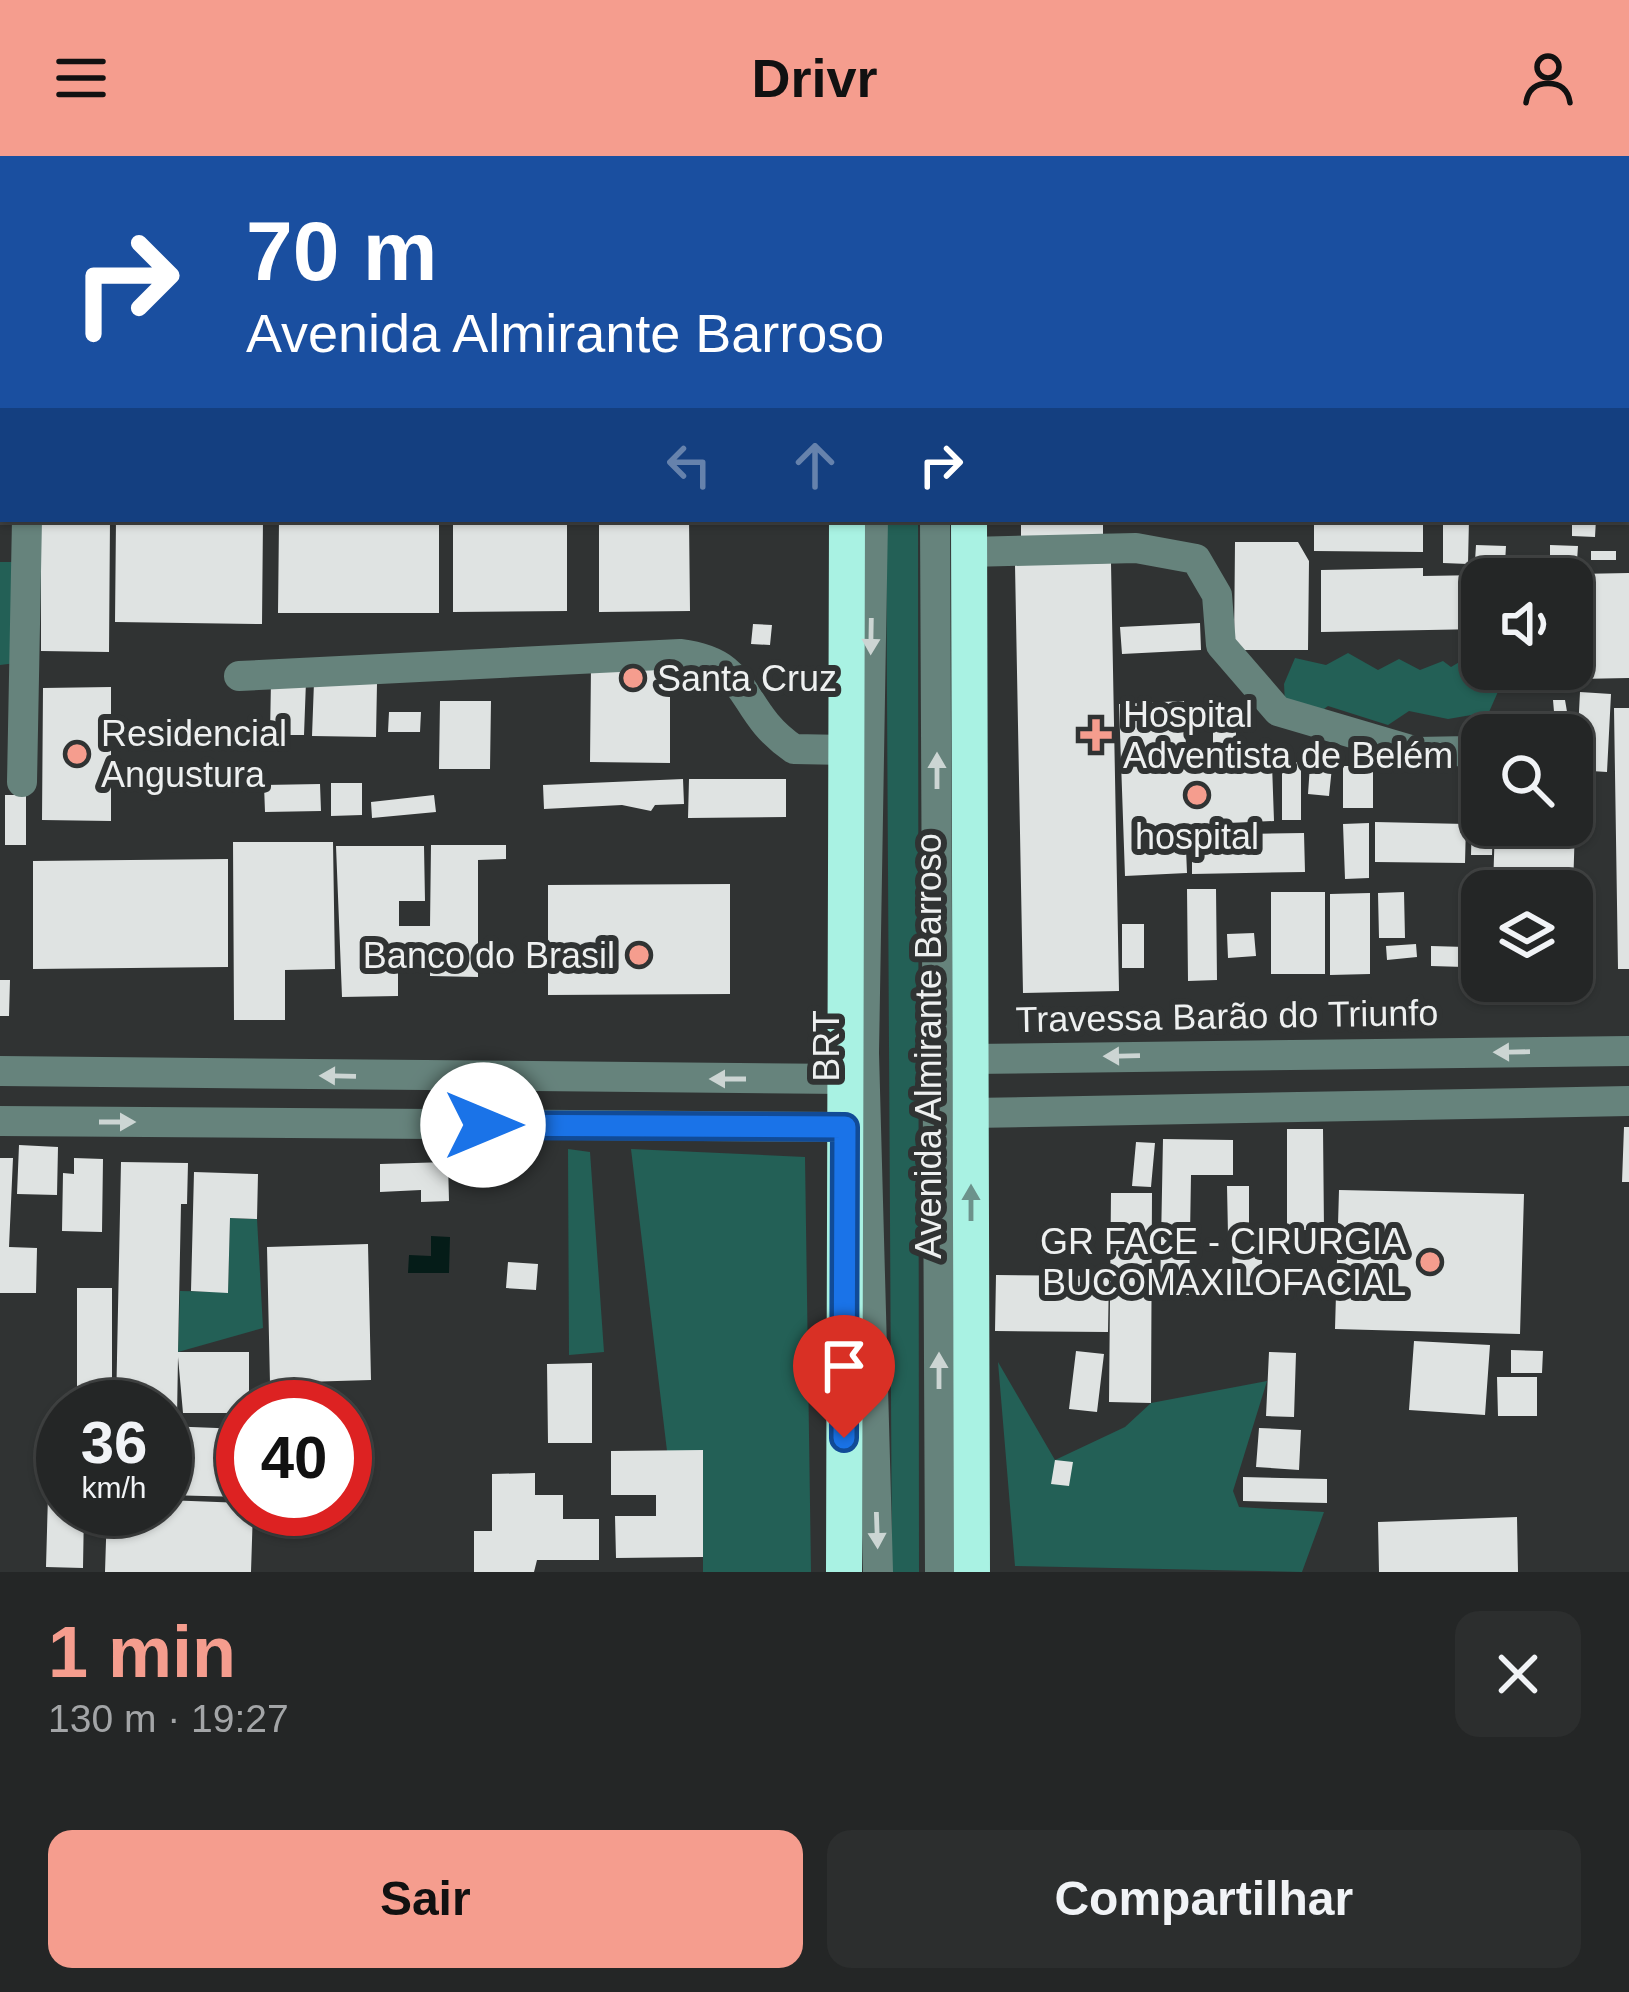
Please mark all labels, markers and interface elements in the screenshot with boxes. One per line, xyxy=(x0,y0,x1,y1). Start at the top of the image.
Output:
icon: menu xyxy=(48,45,114,111)
icon: person xyxy=(1515,45,1581,111)
text: Drivr xyxy=(751,48,878,108)
icon: right xyxy=(48,204,204,360)
text: 70 m xyxy=(246,204,437,298)
text: Avenida Almirante Barroso xyxy=(246,303,884,363)
icon: left xyxy=(656,432,722,498)
icon: ahead xyxy=(782,432,848,498)
icon: right xyxy=(908,432,974,498)
map controls xyxy=(1461,558,1593,1002)
button: sound xyxy=(1461,558,1593,690)
one-way arrow xyxy=(861,618,880,656)
place label: Santa Cruz xyxy=(657,658,837,699)
marker: Santa Cruz xyxy=(620,665,646,691)
place label: Hospital Adventista de Belém xyxy=(1123,694,1453,776)
place label: Residencial Angustura xyxy=(101,713,287,795)
button: search xyxy=(1461,714,1593,846)
marker: Hospital Adventista de Belém xyxy=(1080,719,1112,751)
marker: Residencial Angustura xyxy=(64,741,90,767)
one-way arrow xyxy=(927,751,946,789)
marker: hospital xyxy=(1184,782,1210,808)
place label: hospital xyxy=(1135,816,1259,857)
street label: Avenida Almirante Barroso xyxy=(908,833,949,1259)
button: layers xyxy=(1461,870,1593,1002)
place label: Banco do Brasil xyxy=(363,935,615,976)
marker: Banco do Brasil xyxy=(626,942,652,968)
street label: Travessa Barão do Triunfo xyxy=(1015,992,1439,1040)
street label: BRT xyxy=(806,1010,847,1082)
one-way arrow xyxy=(1492,1042,1530,1062)
one-way arrow xyxy=(1102,1047,1140,1066)
position arrow xyxy=(420,1062,546,1188)
one-way arrow xyxy=(318,1066,356,1086)
one-way arrow xyxy=(708,1069,746,1089)
one-way arrow xyxy=(99,1112,137,1132)
one-way arrow xyxy=(961,1183,981,1221)
place label: GR FACE - CIRURGIA BUCOMAXILOFACIAL xyxy=(1040,1221,1406,1303)
marker: GR FACE - CIRURGIA BUCOMAXILOFACIAL xyxy=(1417,1249,1443,1275)
pin xyxy=(793,1315,895,1438)
icon: arrive xyxy=(811,1333,877,1399)
one-way arrow xyxy=(929,1351,949,1389)
speed limit sign: 40 xyxy=(216,1380,372,1536)
text: 36 xyxy=(81,1409,147,1476)
text: km/h xyxy=(81,1471,147,1504)
one-way arrow xyxy=(868,1512,887,1550)
button: close xyxy=(1455,1611,1581,1737)
text: 1 min xyxy=(48,1612,236,1692)
text: 130 m · 19:27 xyxy=(48,1697,289,1740)
button: Sair xyxy=(48,1830,803,1968)
button: Compartilhar xyxy=(827,1830,1581,1968)

